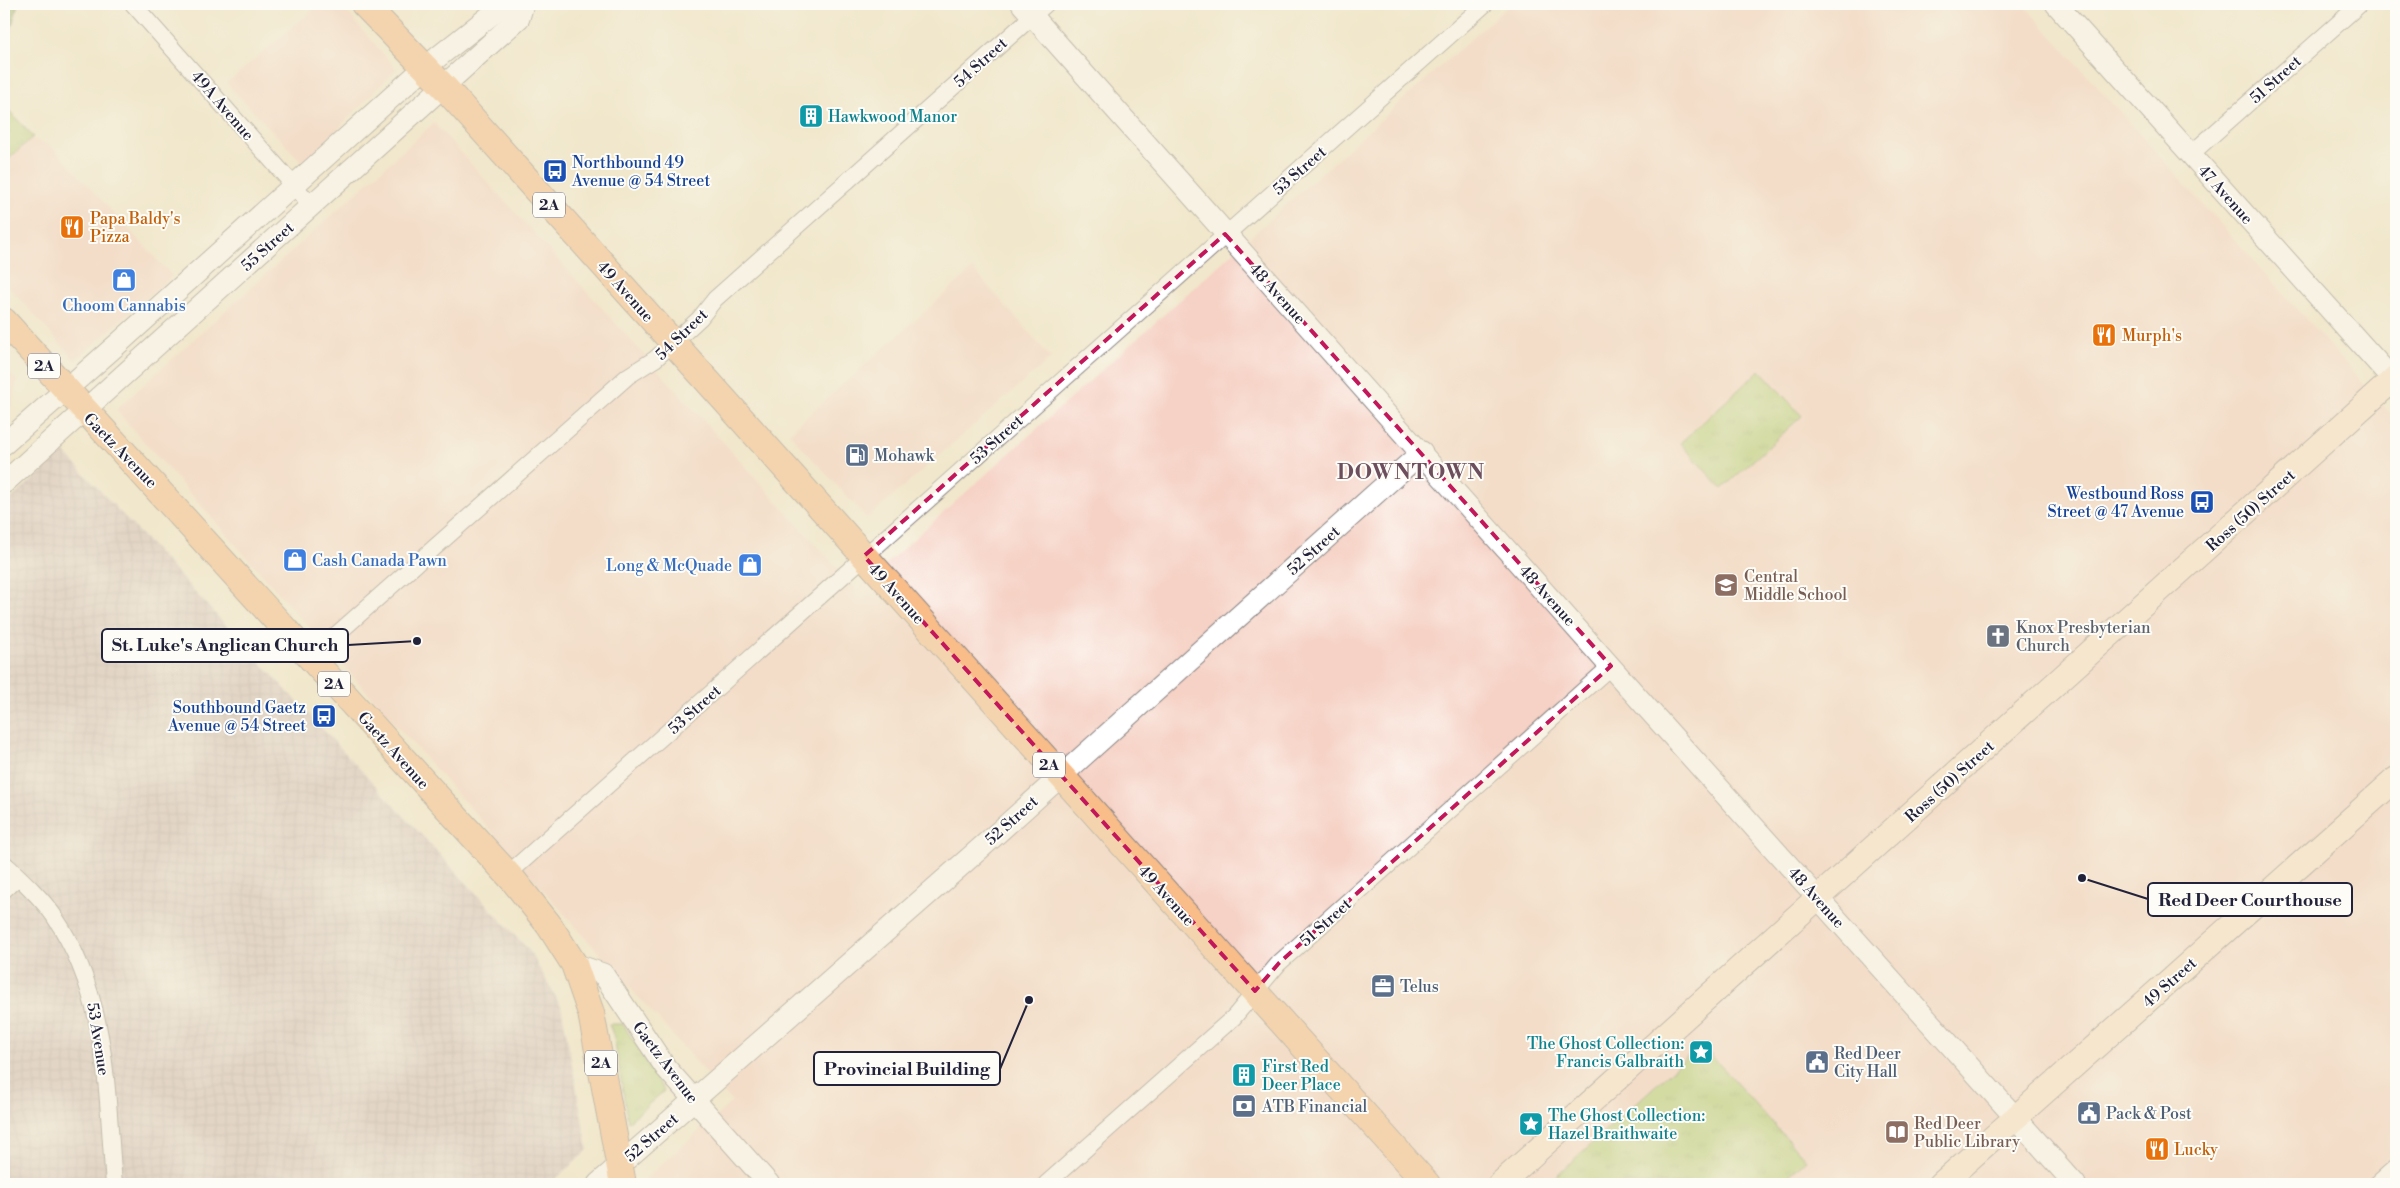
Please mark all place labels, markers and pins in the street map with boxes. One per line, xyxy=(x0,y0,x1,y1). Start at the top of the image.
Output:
building icon: Hawkwood Manor xyxy=(798,103,824,129)
place label: Hawkwood Manor xyxy=(828,107,957,127)
place label: Northbound 49 Avenue @ 54 Street xyxy=(571,153,710,191)
bus stop icon: Northbound 49 Avenue @ 54 Street xyxy=(542,158,568,184)
place label: Papa Baldy's Pizza xyxy=(90,209,181,247)
restaurant icon: Papa Baldy's Pizza xyxy=(59,214,85,240)
shop icon: Choom Cannabis xyxy=(111,267,137,293)
place label: Choom Cannabis xyxy=(62,296,186,316)
restaurant icon: Murph's xyxy=(2091,322,2117,348)
place label: Murph's xyxy=(2122,326,2182,346)
fuel station icon: Mohawk xyxy=(844,442,870,468)
place label: Mohawk xyxy=(874,446,936,466)
place label: Westbound Ross Street @ 47 Avenue xyxy=(2048,484,2184,522)
bus stop icon: Westbound Ross Street @ 47 Avenue xyxy=(2189,489,2215,515)
shop icon: Cash Canada Pawn xyxy=(282,547,308,573)
place label: Cash Canada Pawn xyxy=(312,551,447,571)
shop icon: Long & McQuade xyxy=(737,552,763,578)
place label: Long & McQuade xyxy=(606,556,732,576)
place label: Central Middle School xyxy=(1744,567,1847,605)
school or university icon: Central Middle School xyxy=(1713,572,1739,598)
place label: Knox Presbyterian Church xyxy=(2016,618,2151,656)
church icon: Knox Presbyterian Church xyxy=(1985,623,2011,649)
callout: St. Luke's Anglican Church xyxy=(102,629,348,662)
place label: Southbound Gaetz Avenue @ 54 Street xyxy=(167,698,306,736)
bus stop icon: Southbound Gaetz Avenue @ 54 Street xyxy=(311,703,337,729)
callout: Red Deer Courthouse xyxy=(2148,883,2352,916)
office icon: Telus xyxy=(1370,973,1396,999)
place label: Telus xyxy=(1400,977,1439,997)
place label: The Ghost Collection: Francis Galbraith xyxy=(1527,1034,1684,1072)
place icon: The Ghost Collection: Francis Galbraith xyxy=(1688,1039,1714,1065)
place label: Red Deer City Hall xyxy=(1834,1044,1901,1082)
public building icon: Red Deer City Hall xyxy=(1804,1049,1830,1075)
callout: Provincial Building xyxy=(814,1052,1000,1085)
place label: First Red Deer Place xyxy=(1262,1057,1341,1095)
building icon: First Red Deer Place xyxy=(1231,1062,1257,1088)
bank icon: ATB Financial xyxy=(1231,1093,1257,1119)
place label: ATB Financial xyxy=(1261,1097,1368,1117)
public building icon: Pack & Post xyxy=(2076,1100,2102,1126)
place label: Pack & Post xyxy=(2106,1104,2192,1124)
place label: The Ghost Collection: Hazel Braithwaite xyxy=(1548,1106,1705,1144)
place icon: The Ghost Collection: Hazel Braithwaite xyxy=(1518,1111,1544,1137)
place label: Red Deer Public Library xyxy=(1914,1114,2020,1152)
library icon: Red Deer Public Library xyxy=(1884,1119,1910,1145)
restaurant icon: Lucky xyxy=(2144,1136,2170,1162)
place label: Lucky xyxy=(2174,1140,2218,1160)

